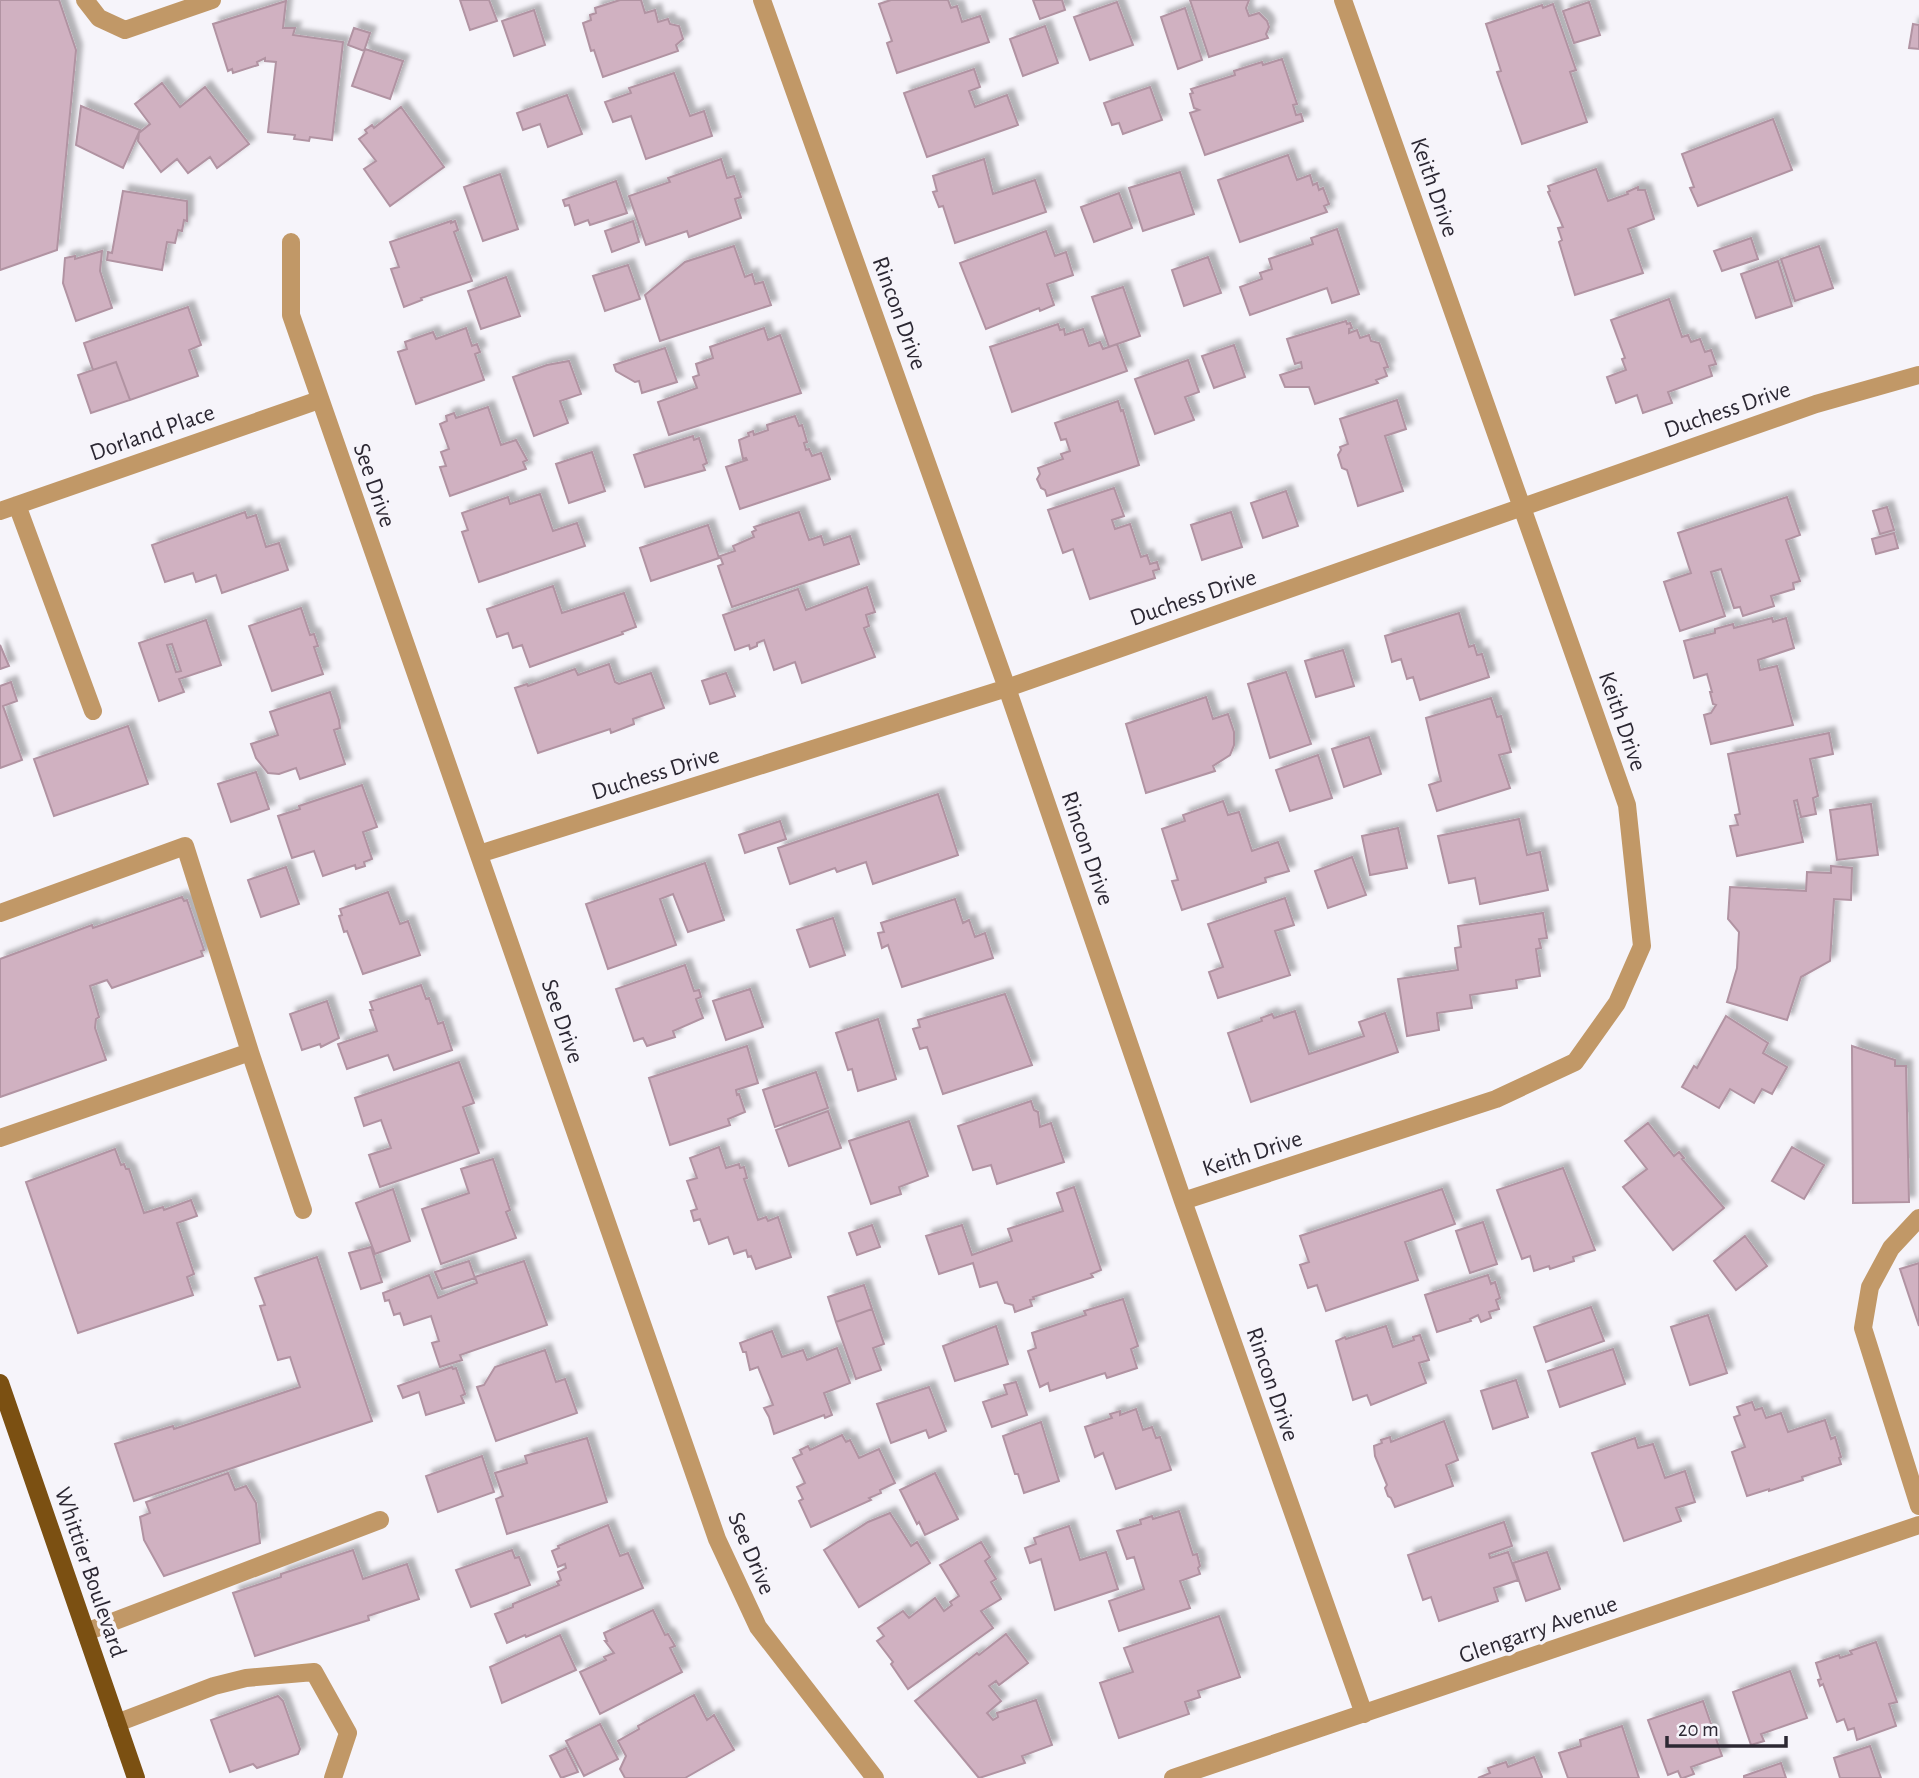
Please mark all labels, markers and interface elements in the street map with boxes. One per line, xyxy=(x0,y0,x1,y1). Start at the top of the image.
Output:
street label: Keith Drive xyxy=(1406,135,1462,240)
street label: Rincon Drive xyxy=(868,254,931,373)
street label: Duchess Drive xyxy=(1661,377,1794,443)
street label: Dorland Place xyxy=(87,400,218,465)
street label: See Drive xyxy=(349,440,400,530)
street label: Duchess Drive xyxy=(1127,565,1260,631)
street label: Keith Drive xyxy=(1594,669,1650,774)
street label: Duchess Drive xyxy=(589,743,722,805)
street label: Rincon Drive xyxy=(1056,788,1118,908)
street label: See Drive xyxy=(537,976,588,1066)
street label: Keith Drive xyxy=(1199,1127,1305,1181)
street label: Rincon Drive xyxy=(1241,1324,1303,1444)
street label: Whittier Boulevard xyxy=(50,1484,130,1660)
street label: See Drive xyxy=(723,1509,779,1598)
street label: Glengarry Avenue xyxy=(1456,1592,1621,1668)
scale bar xyxy=(1667,1704,1786,1748)
text: 20 m xyxy=(1678,1719,1719,1740)

